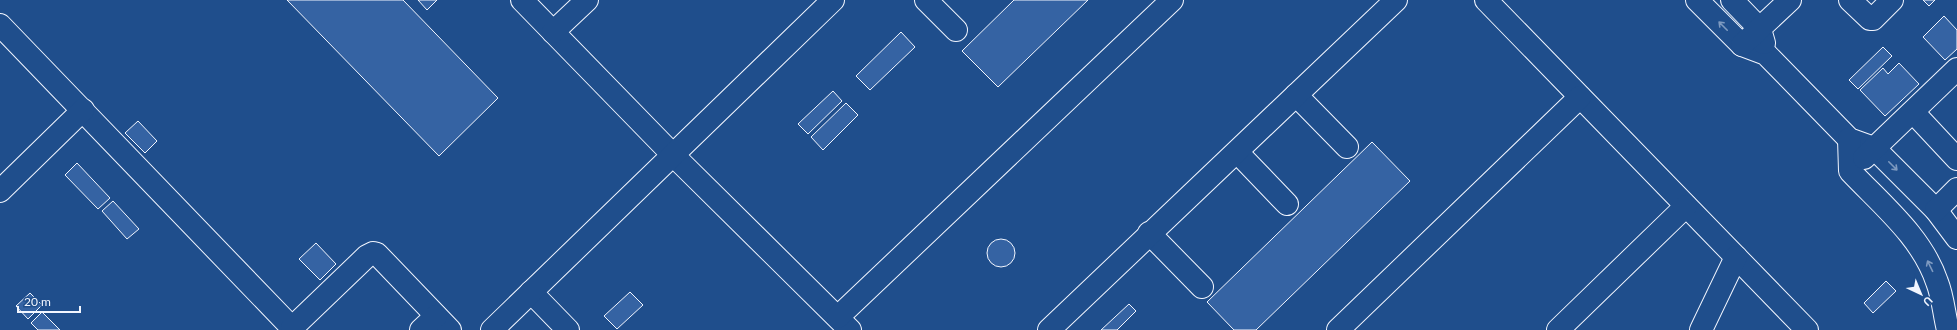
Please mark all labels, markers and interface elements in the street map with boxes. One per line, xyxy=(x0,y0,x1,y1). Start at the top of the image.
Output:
one-way arrow xyxy=(1718,21,1728,31)
one-way arrow xyxy=(1888,161,1898,171)
one-way arrow xyxy=(1926,260,1933,272)
north arrow xyxy=(1901,274,1941,314)
scale bar xyxy=(18,288,80,314)
text: 20 m xyxy=(24,294,51,309)
text: U xyxy=(1921,294,1936,309)

